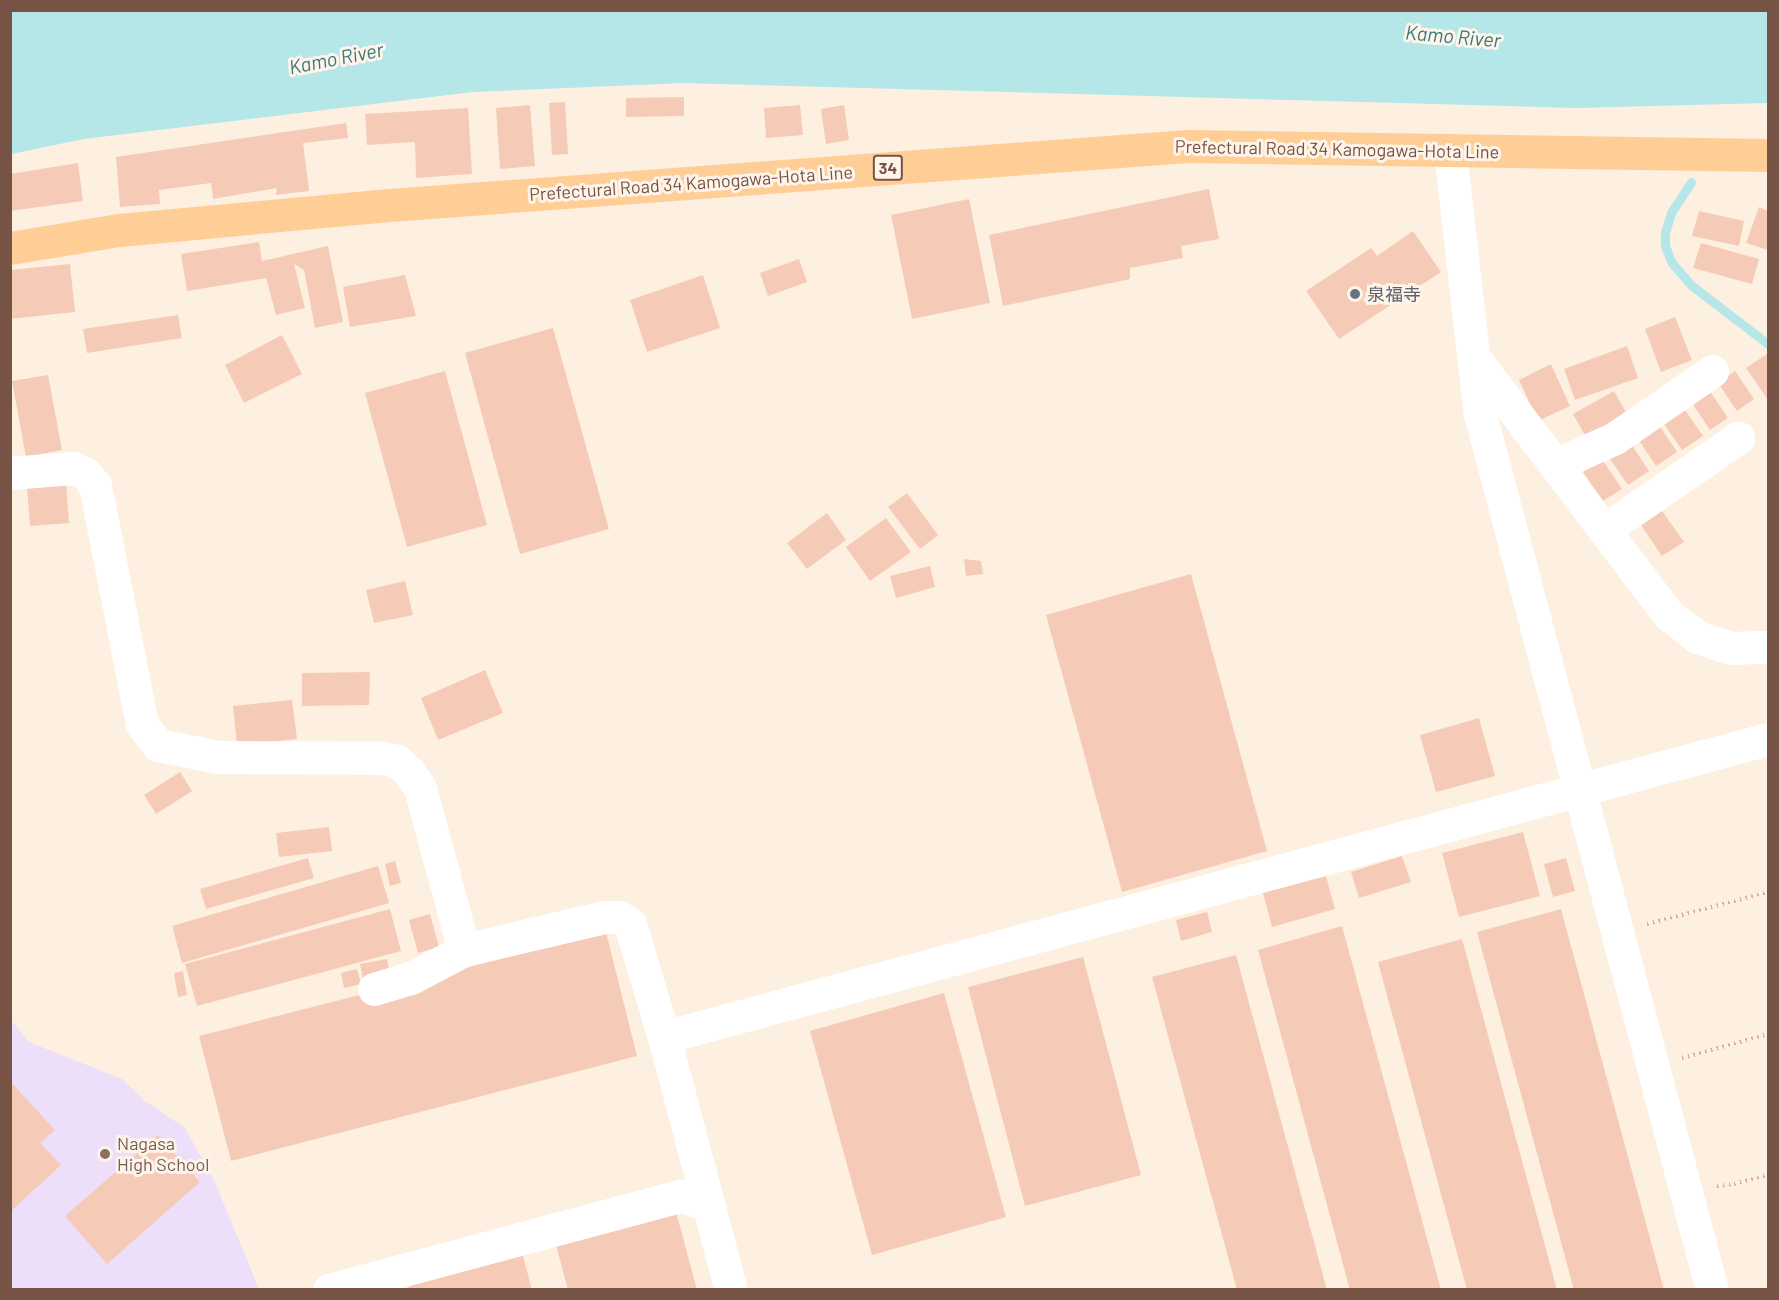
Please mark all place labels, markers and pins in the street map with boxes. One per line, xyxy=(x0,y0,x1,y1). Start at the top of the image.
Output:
place label: 泉福寺 xyxy=(1367,283,1421,305)
marker: 泉福寺 xyxy=(1348,287,1362,301)
place label: Nagasa High School xyxy=(117,1133,210,1176)
marker: Nagasa High School xyxy=(98,1147,112,1161)

